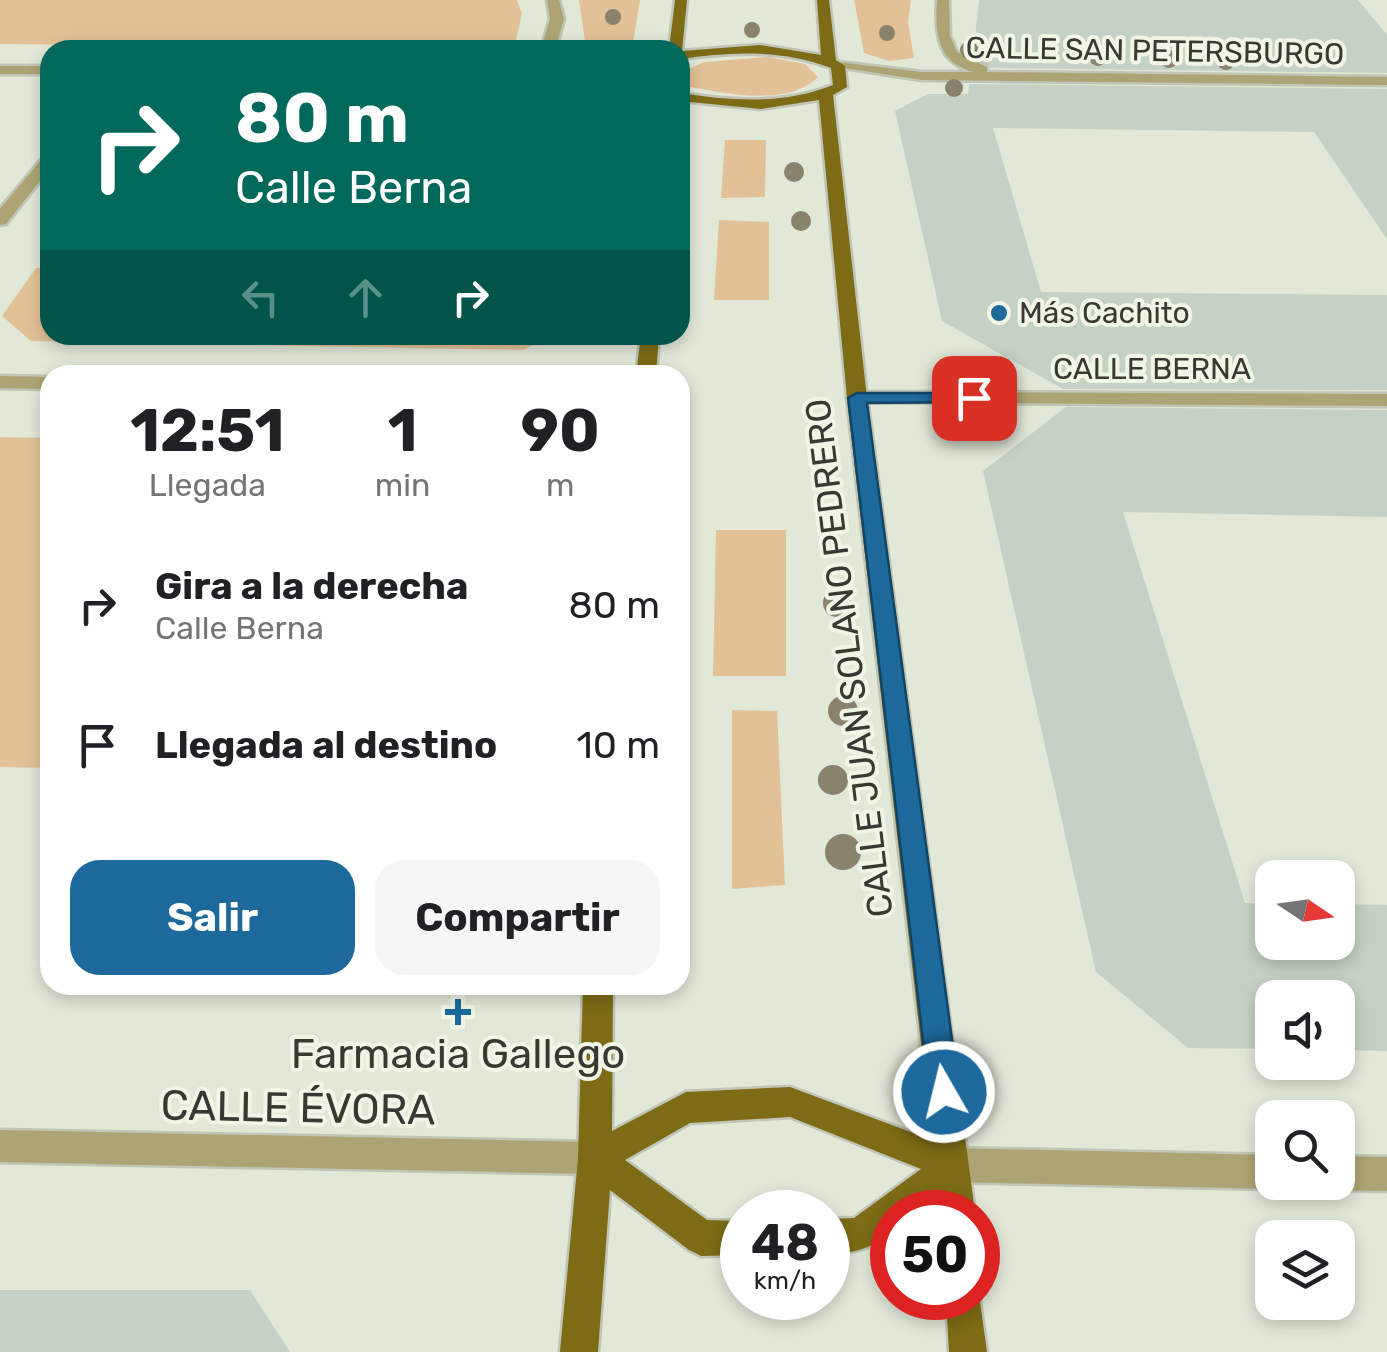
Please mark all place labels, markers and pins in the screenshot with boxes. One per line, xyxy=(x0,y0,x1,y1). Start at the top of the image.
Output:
place label: Más Cachito xyxy=(1019,295,1190,331)
marker: Más Cachito xyxy=(988,302,1010,324)
pin xyxy=(932,356,1017,441)
marker: Farmacia Gallego xyxy=(447,1001,469,1023)
place label: Farmacia Gallego xyxy=(291,1029,625,1079)

